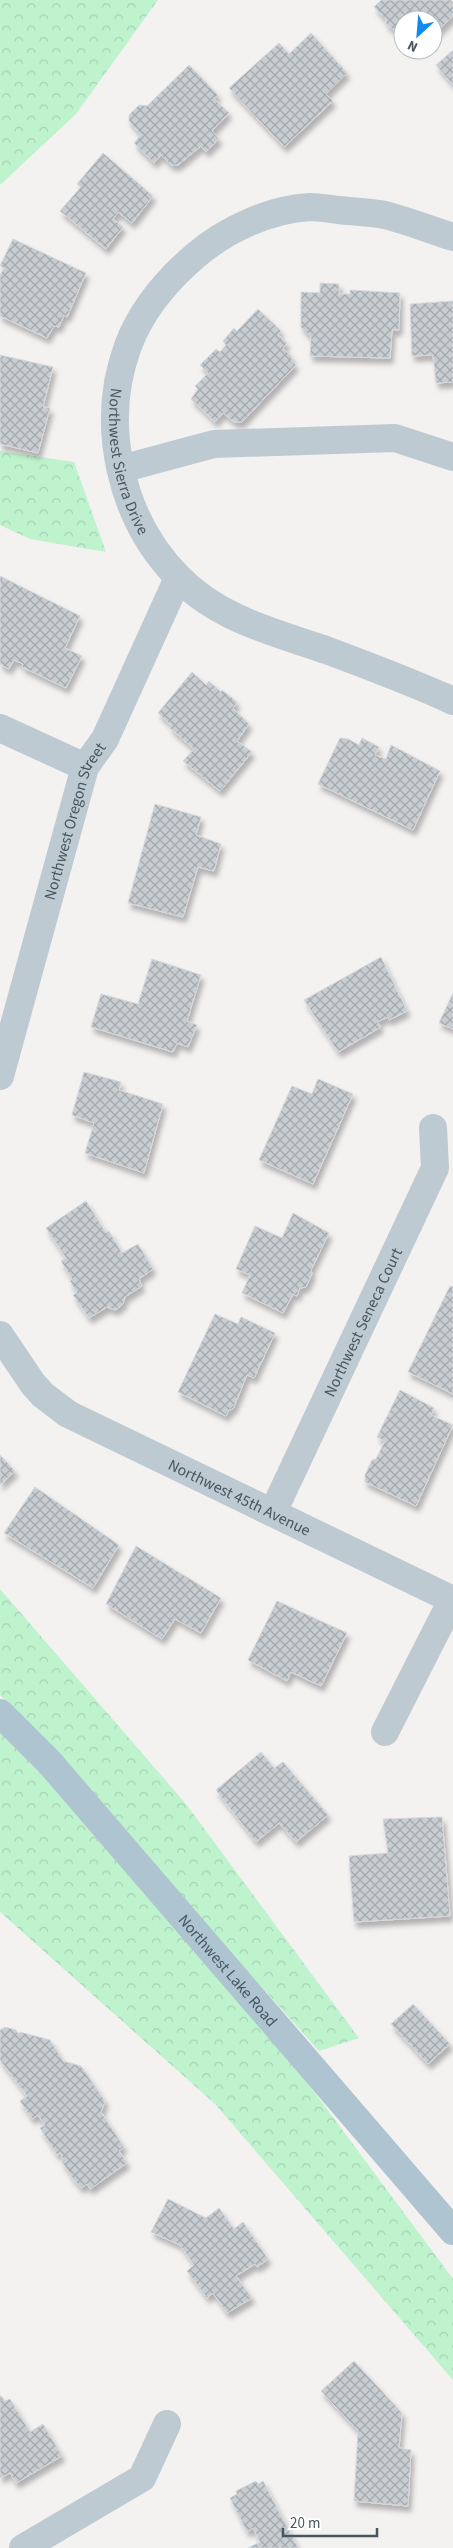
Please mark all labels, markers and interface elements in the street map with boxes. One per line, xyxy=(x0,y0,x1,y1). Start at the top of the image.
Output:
north arrow xyxy=(393,10,443,60)
text: N xyxy=(404,35,421,57)
street label: Northwest Sierra Drive xyxy=(103,387,154,539)
street label: Northwest Oregon Street xyxy=(39,738,112,903)
street label: Northwest Seneca Court xyxy=(319,1244,408,1401)
street label: Northwest 45th Avenue xyxy=(164,1454,314,1542)
street label: Northwest Lake Road xyxy=(173,1910,282,2032)
scale bar xyxy=(283,2506,377,2538)
text: 20 m xyxy=(290,2513,320,2534)

